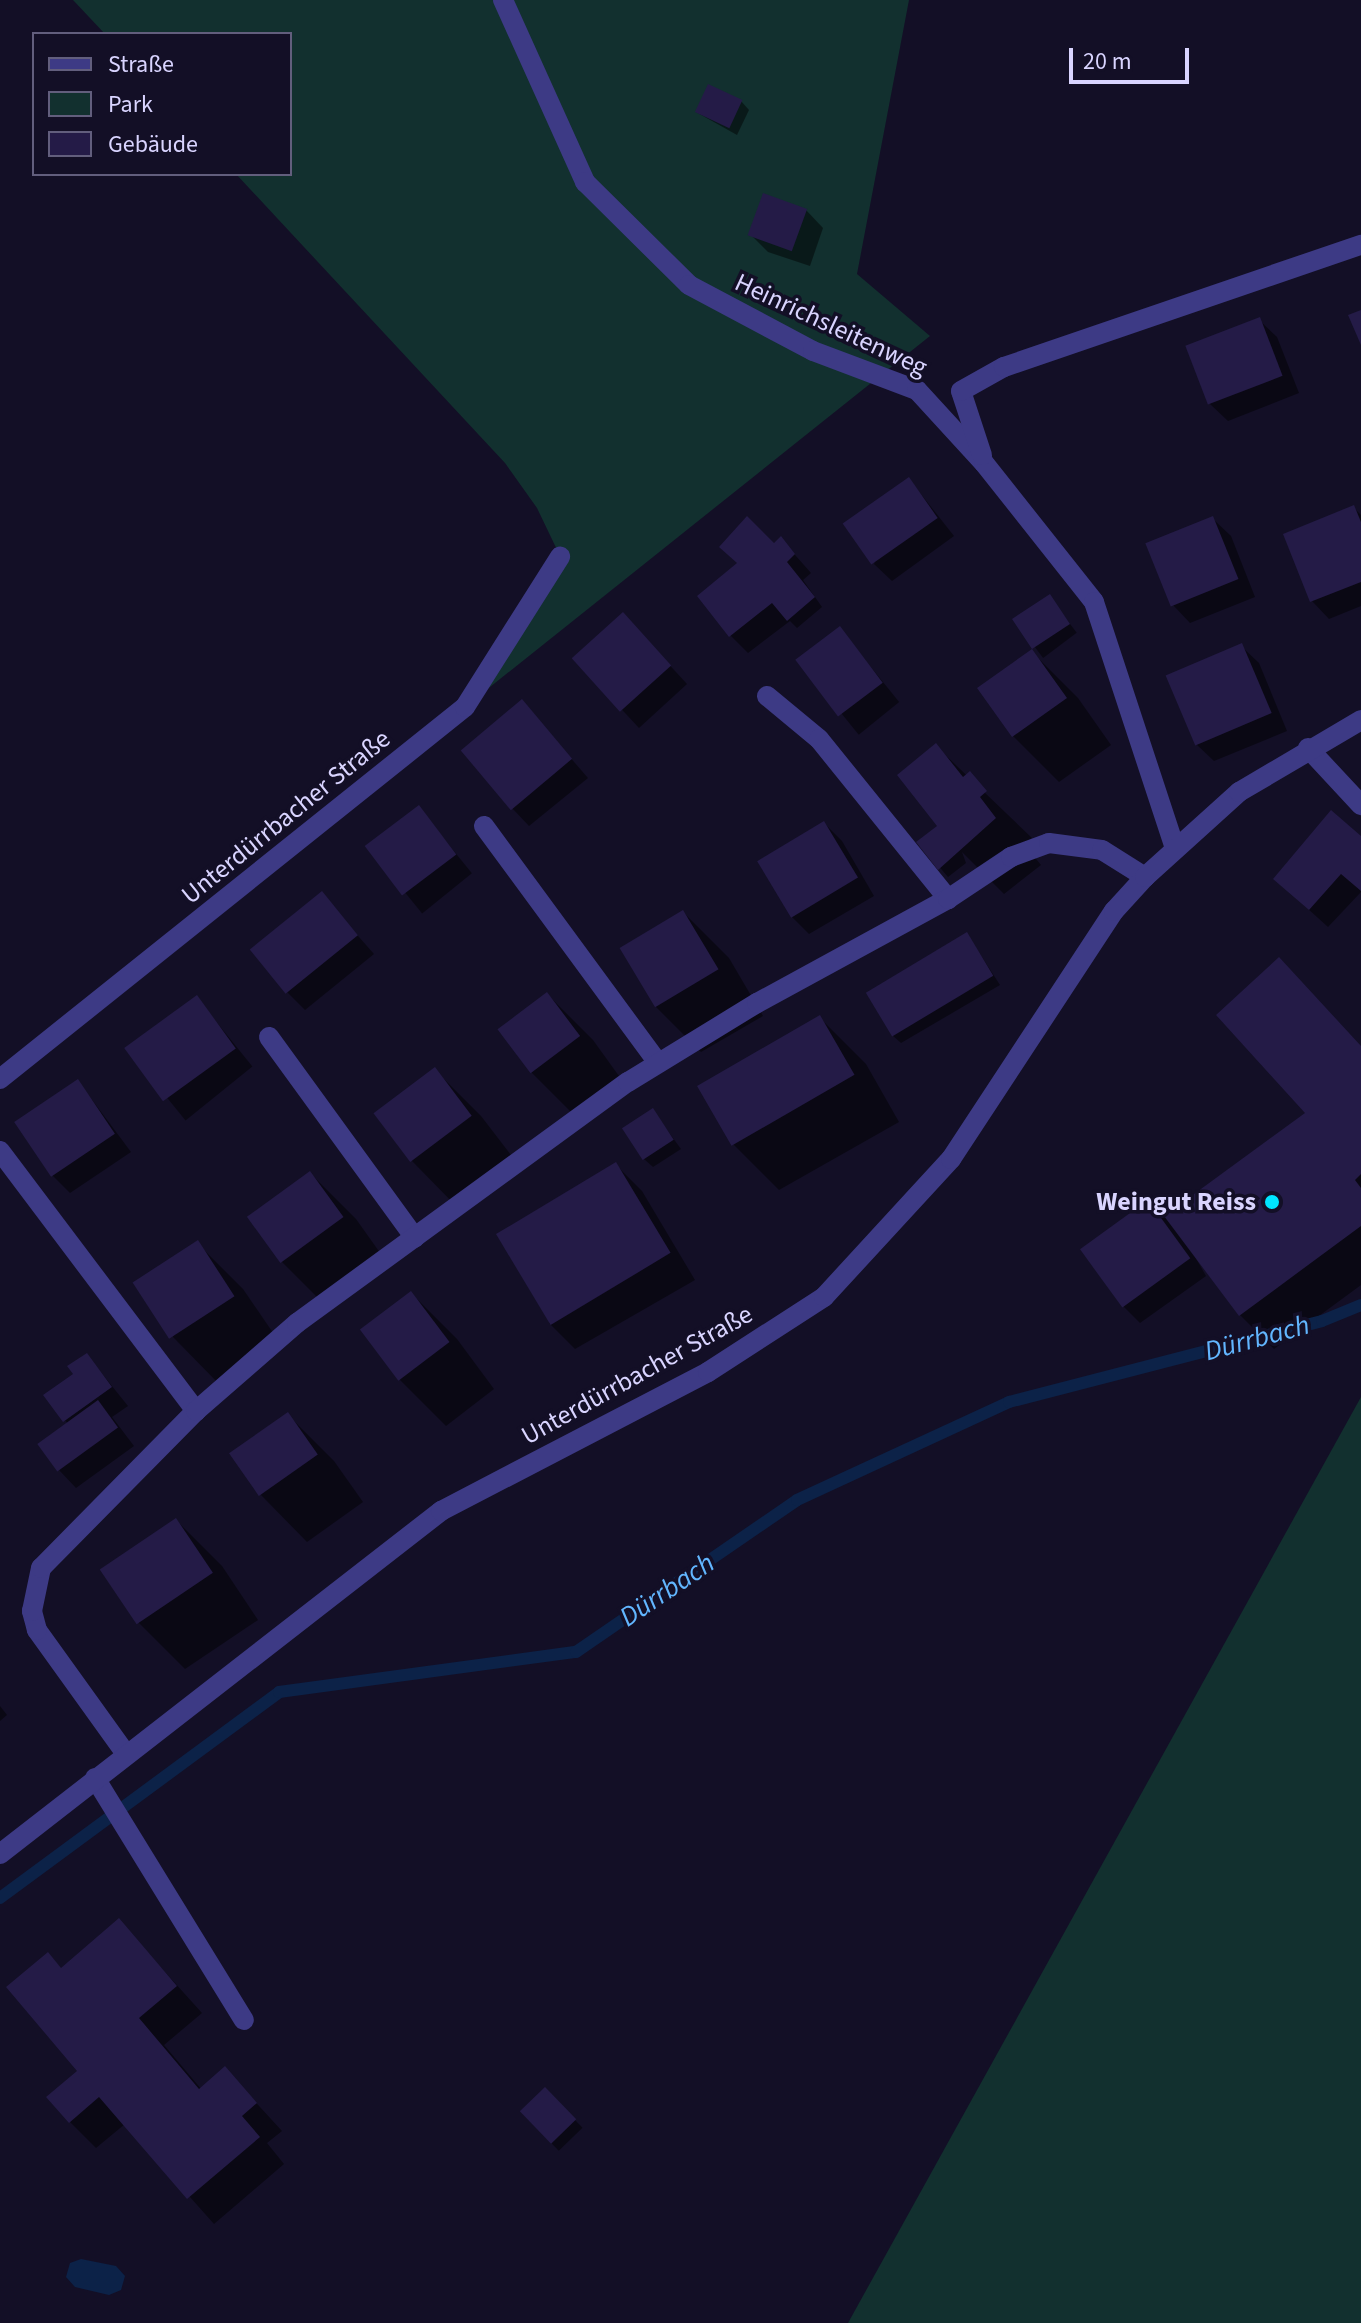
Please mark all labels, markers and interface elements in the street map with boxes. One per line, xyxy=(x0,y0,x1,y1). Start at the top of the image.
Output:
legend xyxy=(32,32,292,176)
scale bar xyxy=(1073,32,1193,82)
text: 20 m xyxy=(1083,44,1132,79)
text: Straße xyxy=(108,47,174,82)
text: Park xyxy=(108,87,153,122)
text: Gebäude xyxy=(108,127,198,162)
street label: Heinrichsleitenweg xyxy=(730,267,932,383)
street label: Unterdürrbacher Straße xyxy=(175,723,397,911)
place label: Weingut Reiss xyxy=(1096,1186,1256,1218)
marker: Weingut Reiss xyxy=(1263,1193,1281,1211)
street label: Unterdürrbacher Straße xyxy=(516,1298,758,1452)
water label: Dürrbach xyxy=(1201,1308,1313,1368)
water label: Dürrbach xyxy=(613,1546,721,1634)

